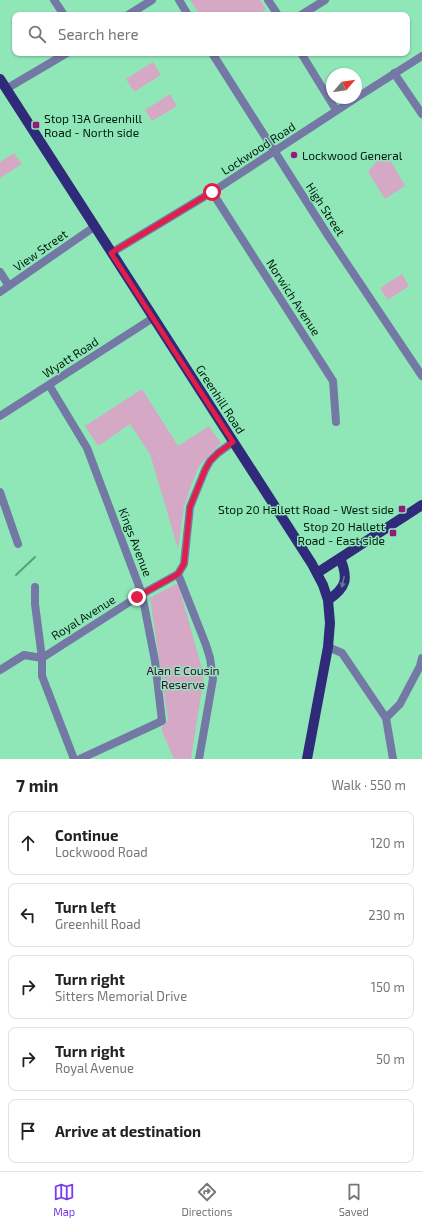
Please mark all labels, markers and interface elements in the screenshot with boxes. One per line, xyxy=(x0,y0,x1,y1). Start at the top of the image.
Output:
search box xyxy=(12,12,410,56)
icon: search xyxy=(26,23,48,45)
text: Search here xyxy=(58,25,139,43)
north arrow xyxy=(326,68,362,104)
place label: Stop 13A Greenhill Road - North side xyxy=(44,111,143,139)
street label: Lockwood Road xyxy=(218,119,298,177)
marker: Stop 13A Greenhill Road - North side xyxy=(31,120,41,130)
place label: Lockwood General xyxy=(302,148,403,162)
marker: Lockwood General xyxy=(289,150,299,160)
street label: High Street xyxy=(304,180,349,239)
route start xyxy=(203,183,221,201)
street label: View Street xyxy=(10,226,70,274)
street label: Norwich Avenue xyxy=(264,256,324,338)
street label: Wyatt Road xyxy=(39,334,101,380)
street label: Greenhill Road xyxy=(194,362,248,436)
place label: Stop 20 Hallett Road - West side xyxy=(218,502,394,516)
marker: Stop 20 Hallett Road - West side xyxy=(397,504,407,514)
street label: Kings Avenue xyxy=(116,506,156,578)
place label: Stop 20 Hallett Road - East side xyxy=(298,519,385,547)
marker: Stop 20 Hallett Road - East side xyxy=(388,528,398,538)
one-way arrow xyxy=(340,576,346,589)
route end xyxy=(128,588,146,606)
street label: Royal Avenue xyxy=(48,592,118,642)
park label: Alan E Cousin Reserve xyxy=(146,663,220,691)
text: 7 min xyxy=(16,775,59,795)
text: Walk · 550 m xyxy=(331,777,406,793)
text: Continue xyxy=(55,826,118,844)
icon: ahead xyxy=(17,832,39,854)
text: 120 m xyxy=(370,835,405,851)
text: Lockwood Road xyxy=(55,844,148,860)
text: Turn left xyxy=(55,898,116,916)
icon: left xyxy=(17,904,39,926)
text: 230 m xyxy=(368,907,405,923)
text: Greenhill Road xyxy=(55,916,141,932)
text: Turn right xyxy=(55,970,125,988)
icon: right xyxy=(17,976,39,998)
text: 150 m xyxy=(371,979,405,995)
text: Sitters Memorial Drive xyxy=(55,988,187,1004)
text: Turn right xyxy=(55,1042,125,1060)
icon: right xyxy=(17,1048,39,1070)
text: 50 m xyxy=(376,1051,405,1067)
text: Royal Avenue xyxy=(55,1060,134,1076)
icon: arrive xyxy=(17,1120,39,1142)
text: Arrive at destination xyxy=(55,1122,201,1140)
tab: Map xyxy=(53,1181,75,1218)
tab: Directions xyxy=(182,1181,232,1218)
tab: Saved xyxy=(339,1181,369,1218)

